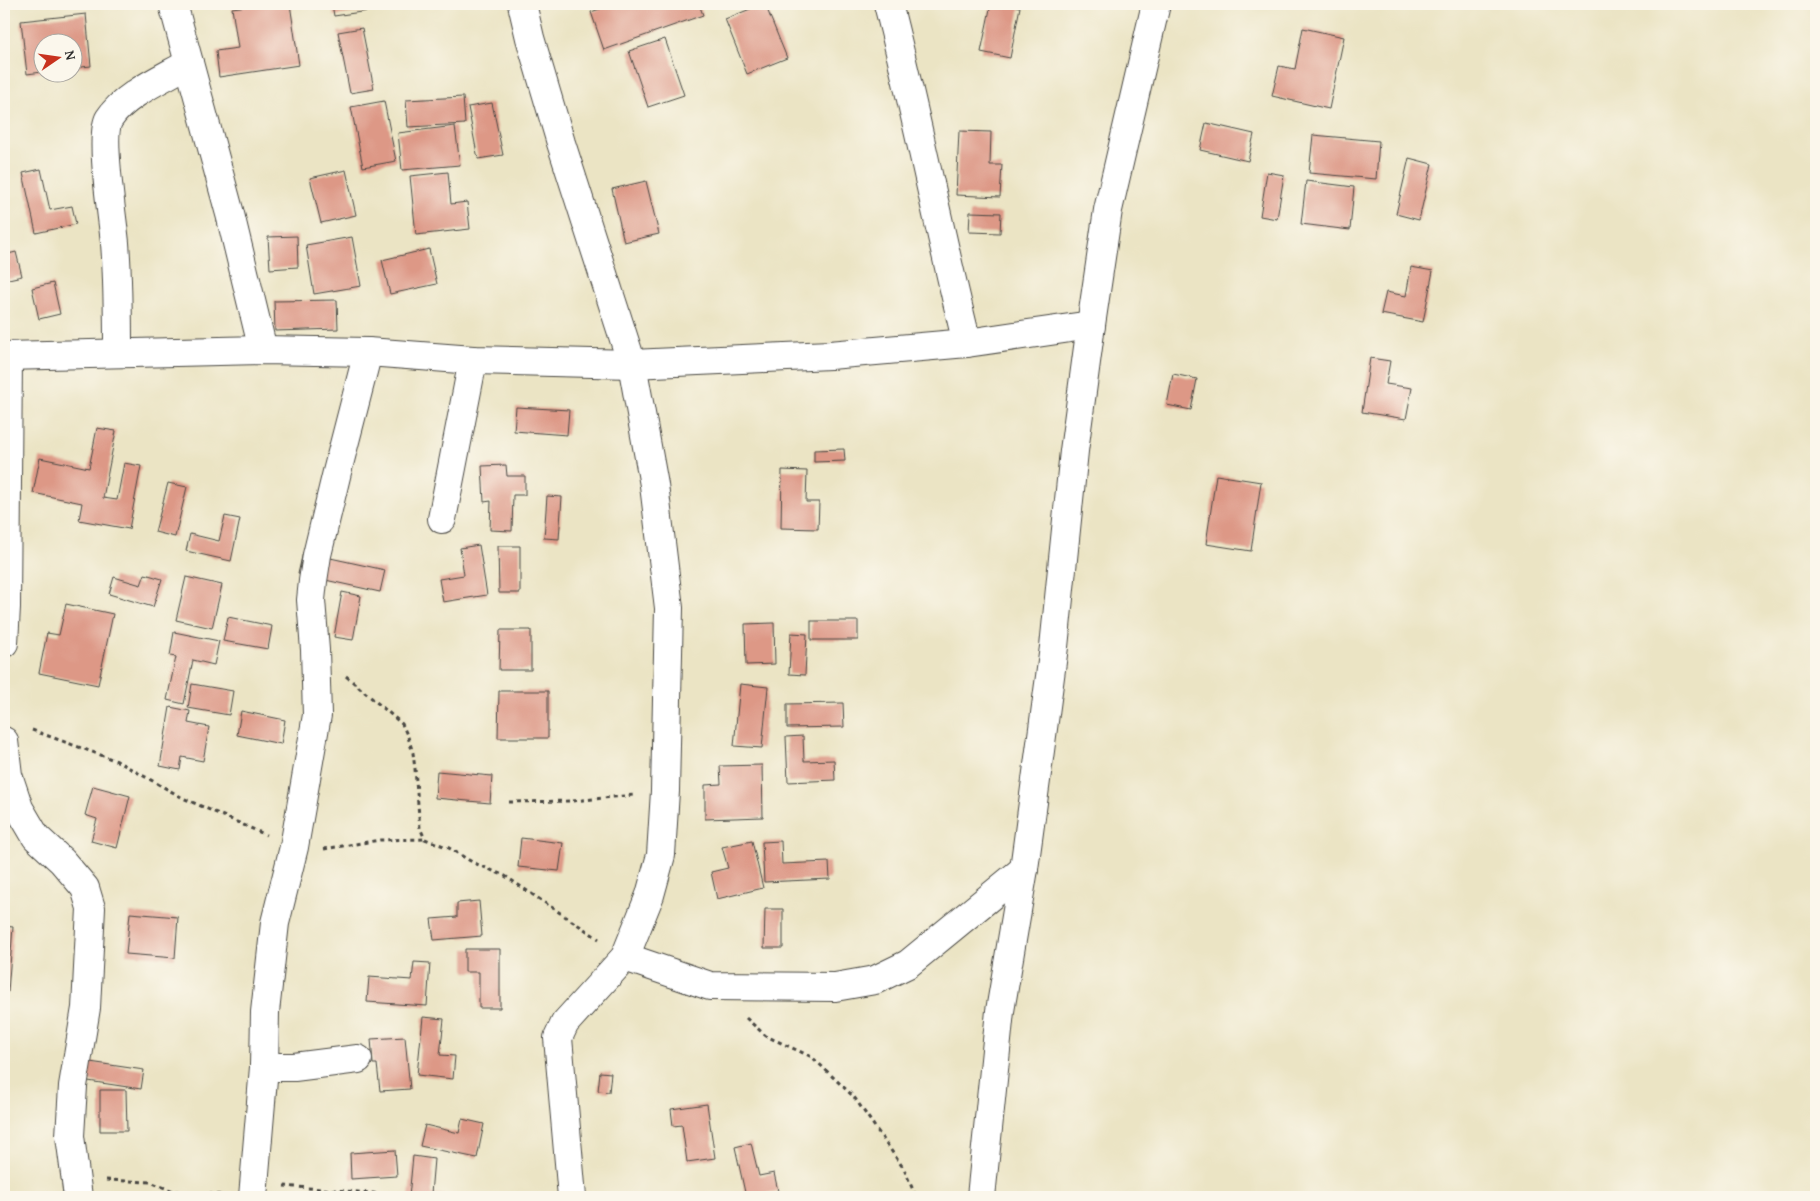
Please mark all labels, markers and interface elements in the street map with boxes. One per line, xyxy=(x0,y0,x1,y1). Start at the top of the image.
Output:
north arrow xyxy=(32,32,82,82)
text: N xyxy=(60,48,82,63)

